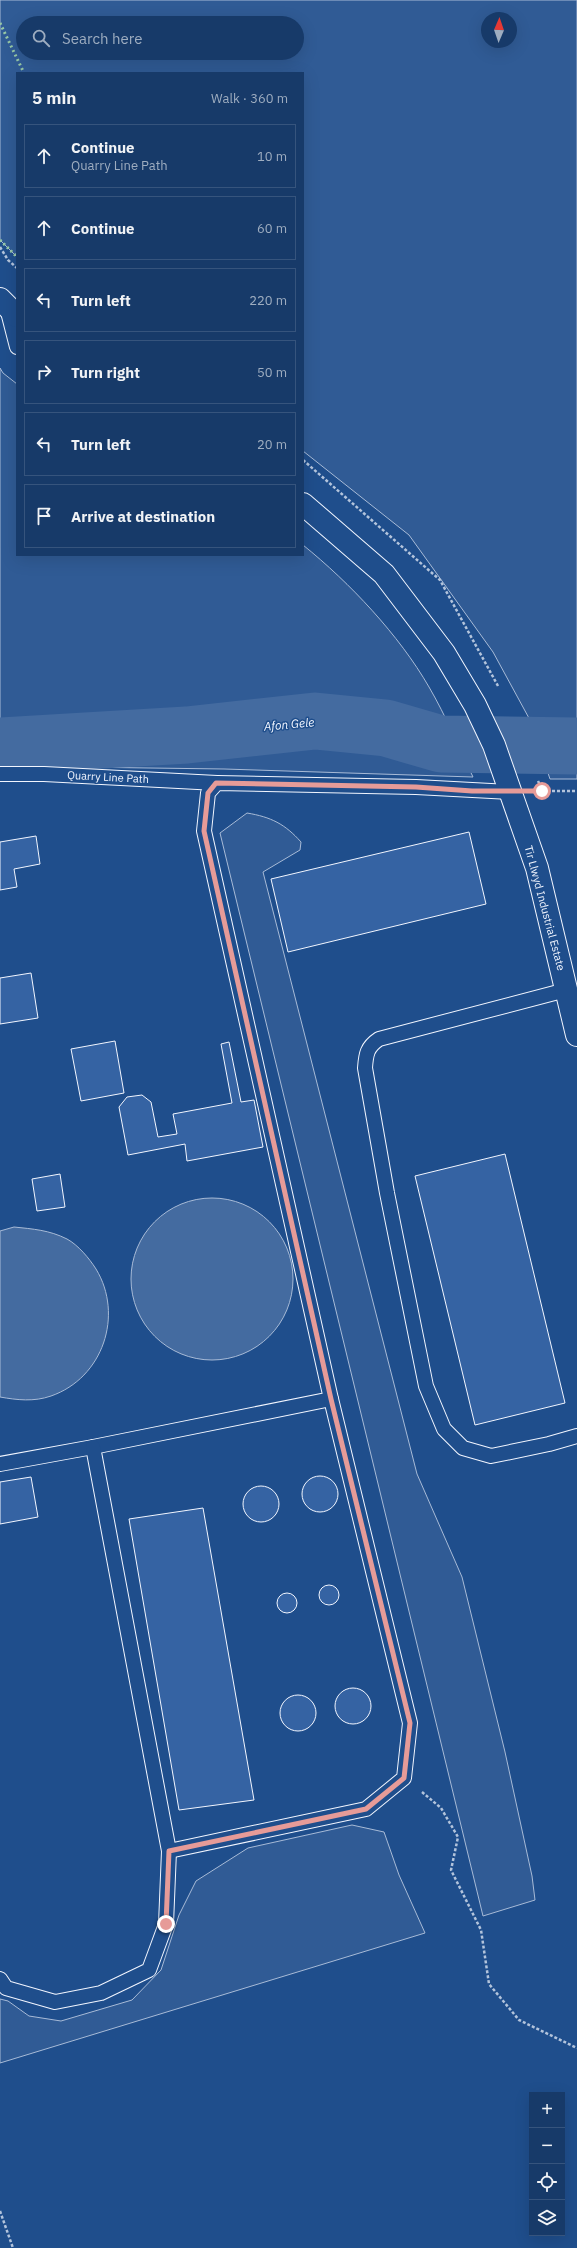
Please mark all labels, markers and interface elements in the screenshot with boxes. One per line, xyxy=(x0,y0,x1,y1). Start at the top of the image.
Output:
north arrow xyxy=(481,12,517,48)
search box xyxy=(16,16,304,60)
icon: search xyxy=(30,27,52,49)
text: Search here xyxy=(62,29,142,48)
text: 5 min xyxy=(32,87,76,109)
text: Walk · 360 m xyxy=(211,90,288,107)
text: Continue xyxy=(71,138,135,157)
icon: ahead xyxy=(33,145,55,167)
text: 10 m xyxy=(257,148,287,165)
text: Quarry Line Path xyxy=(71,157,168,174)
icon: ahead xyxy=(33,217,55,239)
text: Continue xyxy=(71,219,135,238)
text: 60 m xyxy=(257,220,287,237)
icon: left xyxy=(33,289,55,311)
text: Turn left xyxy=(71,291,131,310)
text: 220 m xyxy=(249,292,287,309)
icon: right xyxy=(33,361,55,383)
text: Turn right xyxy=(71,363,140,382)
text: 50 m xyxy=(257,364,287,381)
icon: left xyxy=(33,433,55,455)
text: Turn left xyxy=(71,435,131,454)
text: 20 m xyxy=(257,436,287,453)
icon: arrive xyxy=(33,505,55,527)
text: Arrive at destination xyxy=(71,507,215,526)
water label: Afon Gele xyxy=(262,714,315,734)
street label: Quarry Line Path xyxy=(67,768,149,786)
route start xyxy=(533,782,551,800)
street label: Tir Llwyd Industrial Estate xyxy=(522,844,568,972)
route end xyxy=(157,1915,175,1933)
map controls xyxy=(529,2092,565,2236)
button: + xyxy=(529,2092,565,2128)
button: − xyxy=(529,2128,565,2164)
button: locate xyxy=(529,2164,565,2200)
button: layers xyxy=(529,2200,565,2236)

